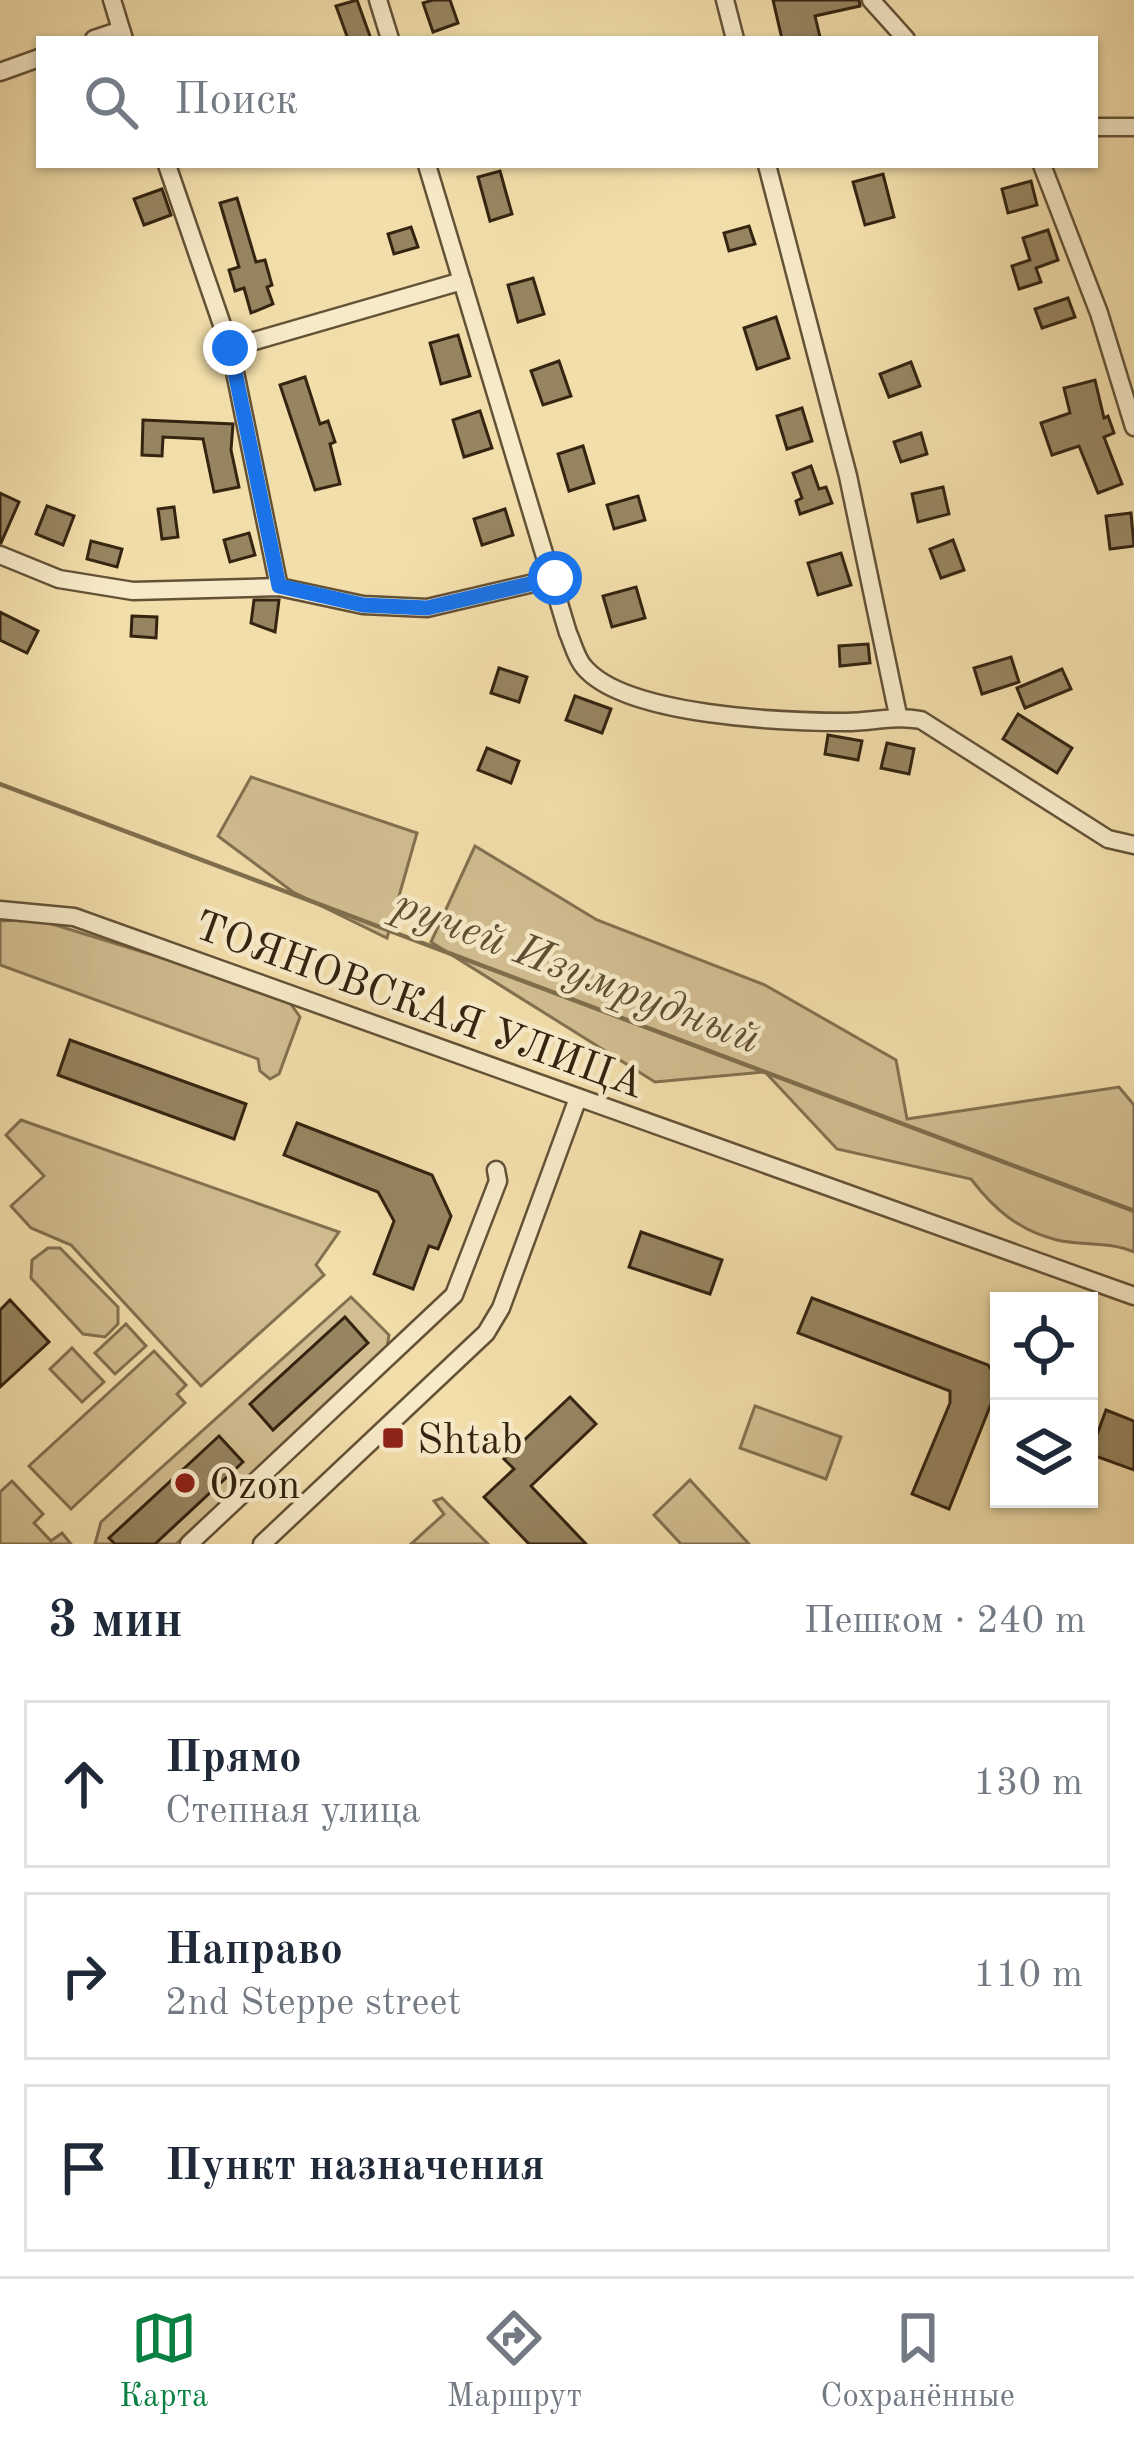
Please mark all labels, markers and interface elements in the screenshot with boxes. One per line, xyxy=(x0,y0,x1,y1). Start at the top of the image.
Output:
search box xyxy=(36,36,1098,168)
icon: search xyxy=(78,69,144,135)
text: Поиск xyxy=(174,79,298,124)
route end xyxy=(203,321,257,375)
route start xyxy=(528,551,582,605)
water label: ручей Изумрудный xyxy=(383,881,766,1064)
street label: ТОЯНОВСКАЯ УЛИЦА xyxy=(188,906,649,1108)
map controls xyxy=(990,1292,1098,1508)
button: locate xyxy=(990,1292,1098,1400)
button: layers xyxy=(990,1400,1098,1508)
place label: Shtab xyxy=(417,1421,523,1463)
marker: Shtab xyxy=(380,1425,406,1451)
place label: Ozon xyxy=(209,1466,300,1508)
marker: Ozon xyxy=(172,1470,198,1496)
text: 3 мин xyxy=(48,1597,183,1648)
text: Пешком · 240 m xyxy=(804,1602,1086,1641)
text: Прямо xyxy=(165,1737,302,1782)
icon: ahead xyxy=(51,1751,117,1817)
text: 130 m xyxy=(973,1764,1083,1803)
text: Степная улица xyxy=(165,1792,420,1831)
text: Направо xyxy=(165,1929,343,1974)
icon: right xyxy=(51,1943,117,2009)
text: 110 m xyxy=(973,1956,1083,1995)
text: 2nd Steppe street xyxy=(165,1984,461,2023)
icon: arrive xyxy=(51,2135,117,2201)
text: Пункт назначения xyxy=(165,2145,545,2190)
tab: Карта xyxy=(119,2305,208,2418)
tab: Маршрут xyxy=(447,2305,582,2418)
tab: Сохранённые xyxy=(820,2305,1015,2418)

